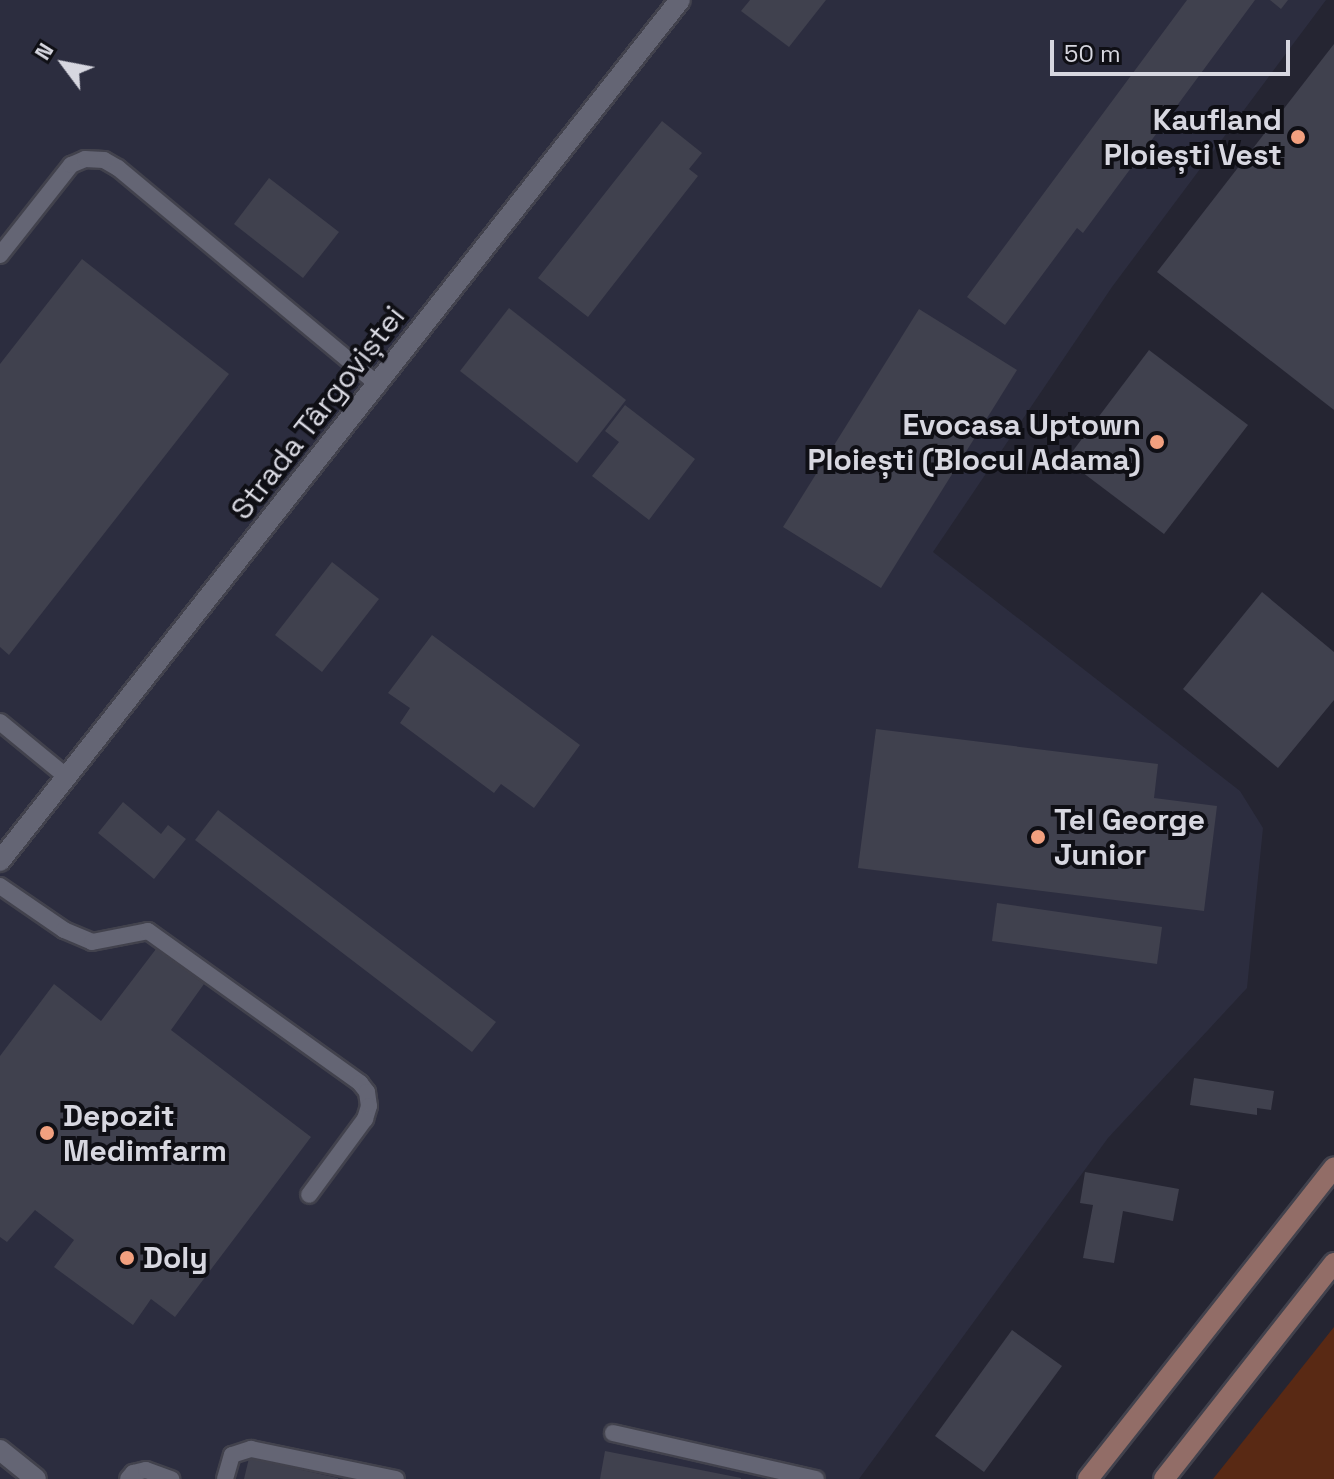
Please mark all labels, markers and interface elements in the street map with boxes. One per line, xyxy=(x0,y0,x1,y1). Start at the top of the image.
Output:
north arrow xyxy=(24,24,104,104)
scale bar xyxy=(1054,24,1294,74)
text: N xyxy=(28,38,59,65)
text: 50 m xyxy=(1064,38,1121,69)
place label: Kaufland Ploiești Vest xyxy=(1104,102,1282,172)
marker: Kaufland Ploiești Vest xyxy=(1289,128,1307,146)
street label: Strada Târgoviștei xyxy=(223,299,413,527)
place label: Evocasa Uptown Ploiești (Blocul Adama) xyxy=(807,407,1141,478)
marker: Evocasa Uptown Ploiești (Blocul Adama) xyxy=(1148,433,1166,451)
place label: Tel George Junior xyxy=(1054,802,1205,872)
marker: Tel George Junior xyxy=(1029,828,1047,846)
place label: Depozit Medimfarm xyxy=(63,1098,227,1168)
marker: Depozit Medimfarm xyxy=(38,1124,56,1142)
place label: Doly xyxy=(143,1240,208,1276)
marker: Doly xyxy=(118,1249,136,1267)

